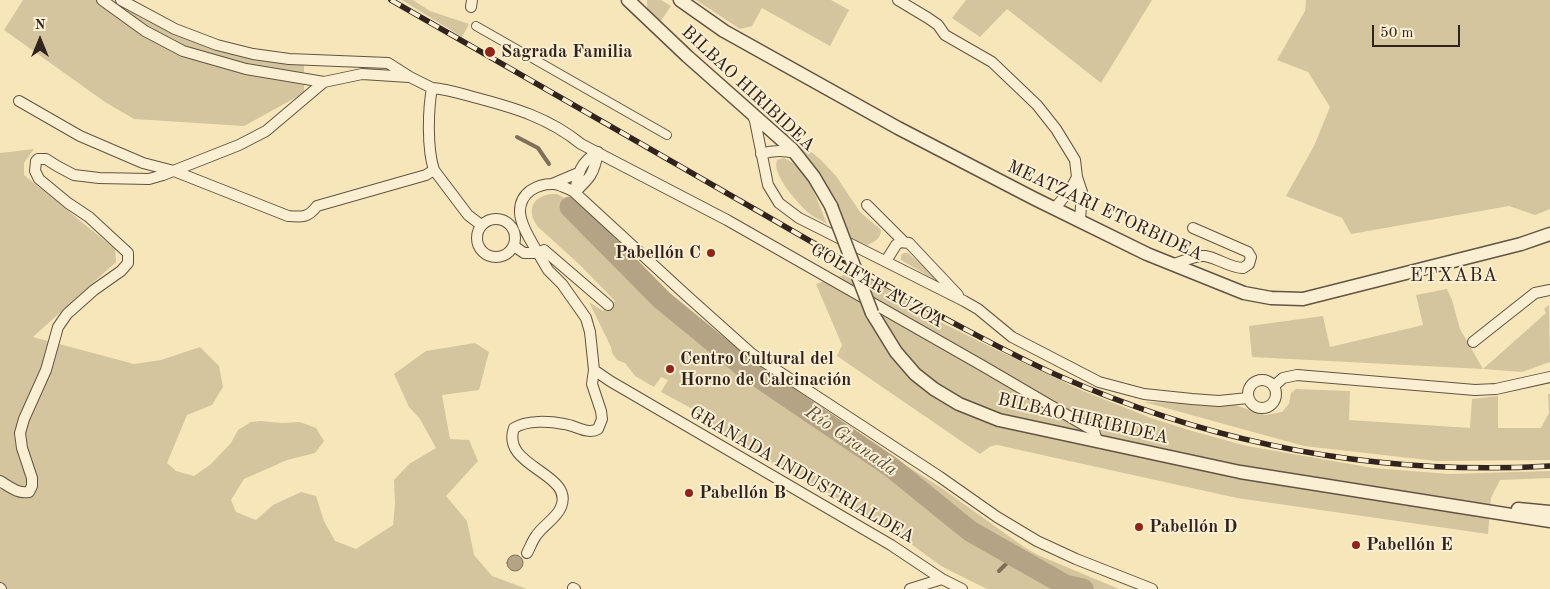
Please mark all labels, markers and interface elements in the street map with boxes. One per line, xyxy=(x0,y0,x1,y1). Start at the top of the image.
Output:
north arrow xyxy=(15,15,65,65)
scale bar xyxy=(1375,15,1462,47)
text: N xyxy=(35,18,45,32)
street label: BILBAO HIRIBIDEA xyxy=(677,22,819,156)
text: 50 m xyxy=(1380,26,1414,41)
place label: Sagrada Familia xyxy=(501,41,632,63)
marker: Sagrada Familia xyxy=(483,45,497,59)
street label: MEATZARI ETORBIDEA xyxy=(1004,156,1206,266)
street label: GOLIFAR AUZOA xyxy=(807,239,947,333)
place label: Pabellón C xyxy=(615,242,701,264)
marker: Pabellón C xyxy=(705,247,717,259)
district label: ETXABA xyxy=(1409,265,1499,287)
place label: Centro Cultural del Horno de Calcinación xyxy=(680,348,851,390)
marker: Centro Cultural del Horno de Calcinación xyxy=(664,363,676,375)
street label: BILBAO HIRIBIDEA xyxy=(995,389,1171,449)
water label: Río Granada xyxy=(800,401,902,481)
street label: GRANADA INDUSTRIALDEA xyxy=(686,402,918,548)
place label: Pabellón B xyxy=(699,482,786,504)
marker: Pabellón B xyxy=(683,487,695,499)
place label: Pabellón D xyxy=(1149,516,1237,538)
marker: Pabellón D xyxy=(1133,521,1145,533)
place label: Pabellón E xyxy=(1366,534,1453,556)
marker: Pabellón E xyxy=(1350,539,1362,551)

